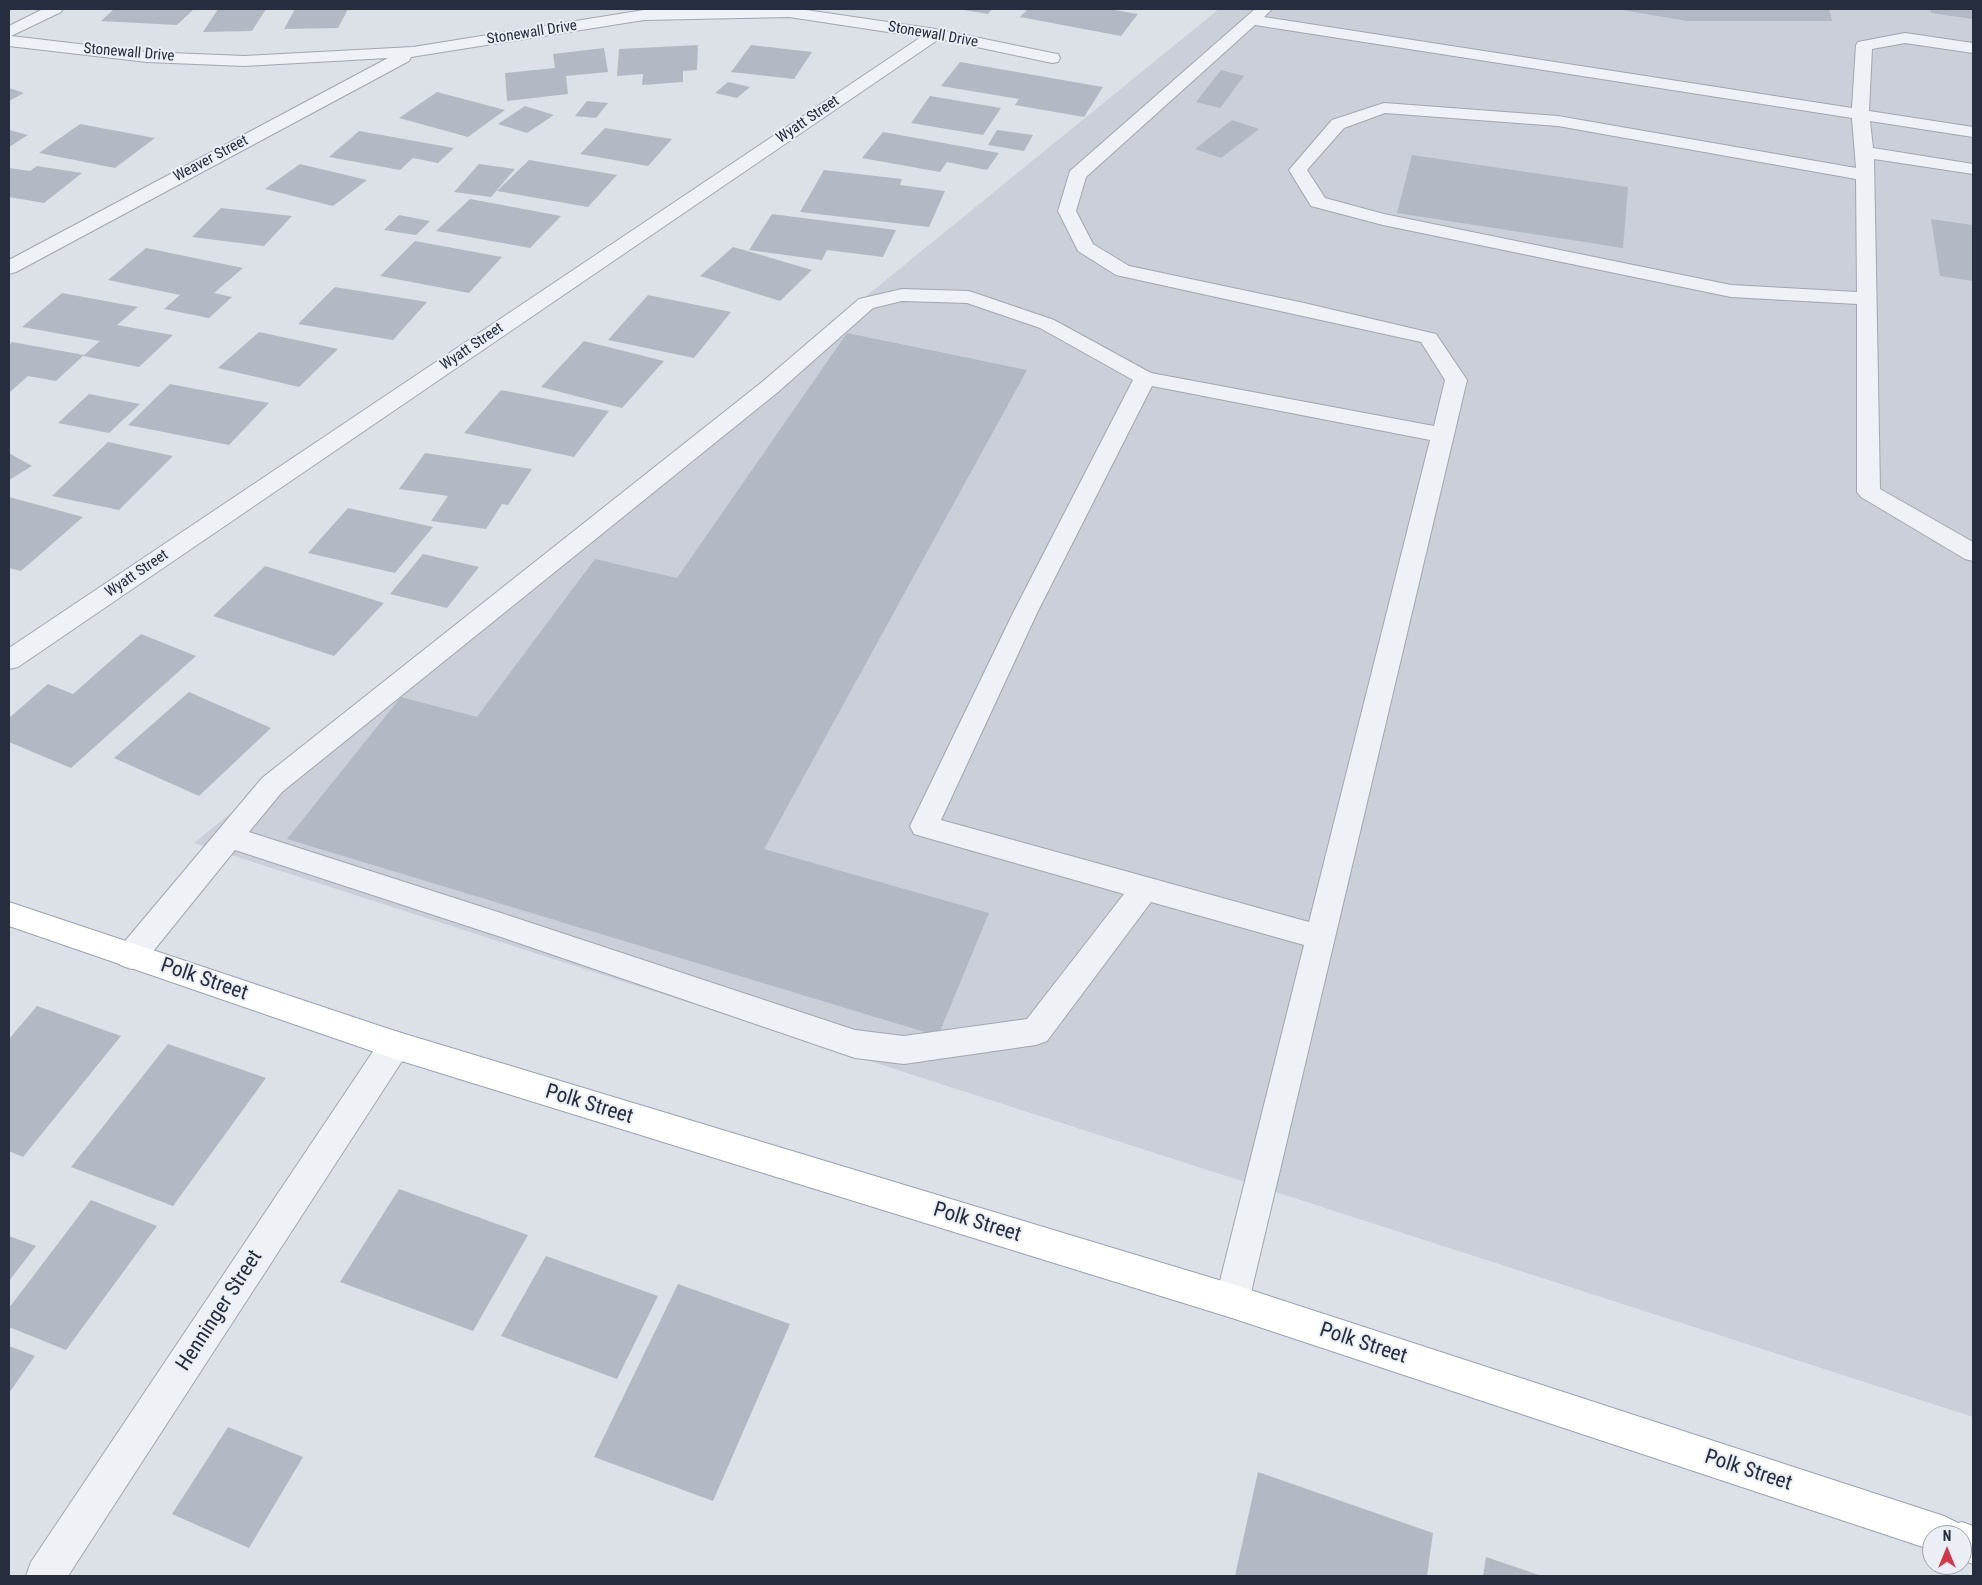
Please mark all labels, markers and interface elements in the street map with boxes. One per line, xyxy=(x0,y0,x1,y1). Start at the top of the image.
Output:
street label: Stonewall Drive xyxy=(486,17,578,49)
street label: Stonewall Drive xyxy=(887,18,979,52)
street label: Stonewall Drive xyxy=(83,40,175,66)
street label: Wyatt Street xyxy=(773,92,843,148)
street label: Weaver Street xyxy=(171,132,251,186)
street label: Wyatt Street xyxy=(437,319,507,375)
street label: Wyatt Street xyxy=(102,546,172,602)
street label: Polk Street xyxy=(157,953,251,1007)
street label: Polk Street xyxy=(542,1080,636,1130)
street label: Polk Street xyxy=(930,1198,1024,1248)
street label: Henninger Street xyxy=(172,1246,268,1376)
street label: Polk Street xyxy=(1316,1318,1410,1370)
street label: Polk Street xyxy=(1701,1445,1795,1497)
north arrow xyxy=(1922,1525,1972,1575)
text: N xyxy=(1943,1528,1951,1544)

